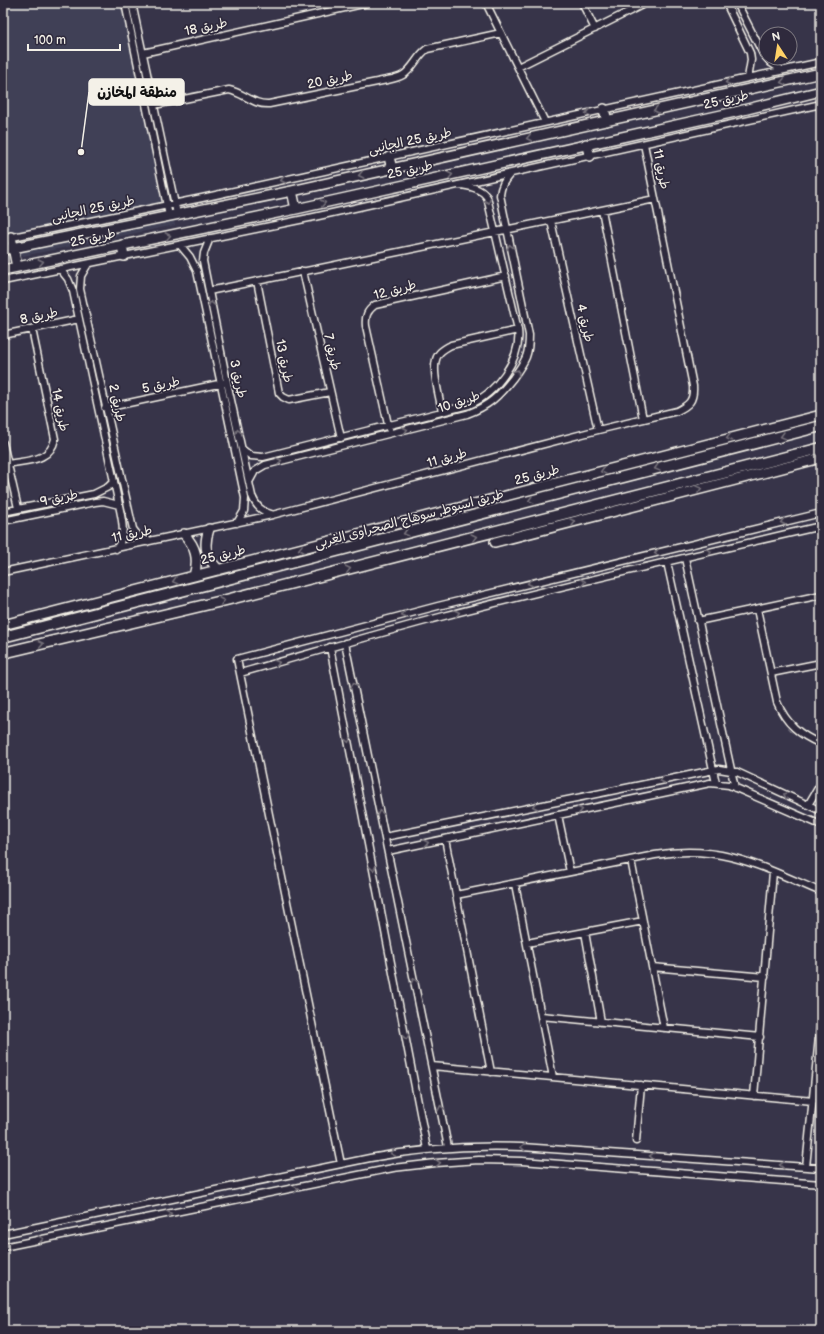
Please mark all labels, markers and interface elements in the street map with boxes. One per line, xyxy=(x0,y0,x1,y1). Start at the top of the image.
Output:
street label: طريق 18 xyxy=(183,15,229,39)
scale bar xyxy=(28,26,120,52)
north arrow xyxy=(758,26,798,66)
text: N xyxy=(771,29,781,44)
text: 100 m xyxy=(34,33,66,48)
street label: طريق 20 xyxy=(306,67,354,93)
one-way arrow xyxy=(780,77,786,85)
one-way arrow xyxy=(725,78,731,86)
callout: منطقة المخازن xyxy=(89,79,184,105)
text: منطقة المخازن xyxy=(97,84,177,101)
street label: طريق 25 xyxy=(702,87,750,113)
one-way arrow xyxy=(653,105,660,114)
one-way arrow xyxy=(584,108,591,116)
street label: طريق 25 الجانبى xyxy=(367,124,453,159)
one-way arrow xyxy=(526,134,532,142)
street label: طريق 11 xyxy=(649,147,673,191)
street label: طريق 25 xyxy=(386,157,434,183)
one-way arrow xyxy=(358,171,364,179)
one-way arrow xyxy=(447,171,453,179)
one-way arrow xyxy=(280,175,286,183)
street label: طريق 25 الجانبى xyxy=(50,192,136,227)
one-way arrow xyxy=(483,197,491,204)
one-way arrow xyxy=(320,199,326,207)
street label: طريق 25 xyxy=(69,225,117,251)
one-way arrow xyxy=(165,232,172,240)
one-way arrow xyxy=(506,244,514,251)
one-way arrow xyxy=(38,258,44,267)
street label: طريق 12 xyxy=(372,277,418,303)
one-way arrow xyxy=(208,301,216,308)
street label: طريق 4 xyxy=(573,302,597,344)
street label: طريق 8 xyxy=(19,304,59,328)
street label: طريق 7 xyxy=(320,332,344,372)
street label: طريق 13 xyxy=(272,338,296,384)
street label: طريق 3 xyxy=(226,358,250,400)
one-way arrow xyxy=(512,370,519,377)
street label: طريق 5 xyxy=(141,373,181,397)
street label: طريق 2 xyxy=(105,383,129,423)
street label: طريق 14 xyxy=(48,387,72,433)
street label: طريق 10 xyxy=(436,387,482,417)
one-way arrow xyxy=(402,426,408,434)
one-way arrow xyxy=(235,429,243,435)
one-way arrow xyxy=(780,431,787,440)
one-way arrow xyxy=(726,434,732,442)
street label: طريق 11 xyxy=(425,445,469,471)
one-way arrow xyxy=(275,457,282,466)
street label: طريق 25 xyxy=(513,461,561,489)
one-way arrow xyxy=(654,463,660,471)
one-way arrow xyxy=(600,466,607,475)
one-way arrow xyxy=(695,485,702,494)
street label: طريق 9 xyxy=(39,486,79,510)
street label: طريق اسيوط, سوهاج الصحراوى الغربى xyxy=(313,486,506,553)
one-way arrow xyxy=(528,496,535,504)
one-way arrow xyxy=(569,518,576,527)
one-way arrow xyxy=(780,518,786,526)
street label: طريق 11 xyxy=(110,522,154,546)
one-way arrow xyxy=(402,528,409,537)
one-way arrow xyxy=(470,533,477,542)
street label: طريق 25 xyxy=(199,542,247,568)
one-way arrow xyxy=(298,544,305,553)
one-way arrow xyxy=(653,548,660,556)
one-way arrow xyxy=(706,549,712,557)
one-way arrow xyxy=(344,565,351,574)
one-way arrow xyxy=(172,576,179,585)
one-way arrow xyxy=(527,578,534,587)
one-way arrow xyxy=(580,579,586,587)
one-way arrow xyxy=(218,597,225,606)
one-way arrow xyxy=(401,610,407,618)
one-way arrow xyxy=(453,610,460,618)
one-way arrow xyxy=(38,640,44,648)
one-way arrow xyxy=(274,659,280,667)
one-way arrow xyxy=(350,682,358,688)
one-way arrow xyxy=(344,737,352,744)
one-way arrow xyxy=(659,775,665,783)
one-way arrow xyxy=(782,792,790,800)
one-way arrow xyxy=(532,801,538,809)
one-way arrow xyxy=(577,807,584,815)
one-way arrow xyxy=(376,810,384,816)
one-way arrow xyxy=(423,839,429,847)
one-way arrow xyxy=(368,865,377,871)
one-way arrow xyxy=(411,978,419,984)
one-way arrow xyxy=(401,1034,410,1040)
one-way arrow xyxy=(437,1105,445,1112)
one-way arrow xyxy=(520,1142,526,1151)
one-way arrow xyxy=(390,1149,396,1157)
one-way arrow xyxy=(649,1152,655,1161)
one-way arrow xyxy=(435,1158,441,1167)
one-way arrow xyxy=(779,1161,785,1170)
one-way arrow xyxy=(293,1185,299,1193)
one-way arrow xyxy=(166,1210,172,1219)
one-way arrow xyxy=(38,1236,44,1244)

